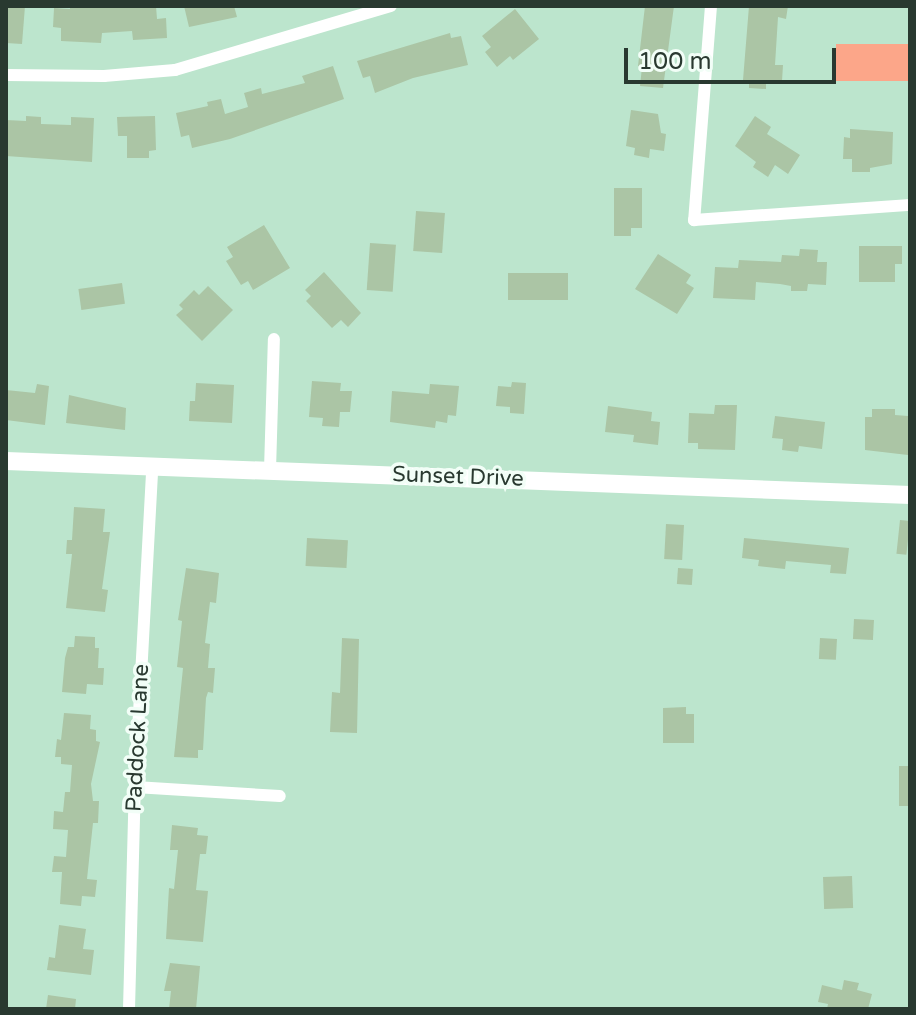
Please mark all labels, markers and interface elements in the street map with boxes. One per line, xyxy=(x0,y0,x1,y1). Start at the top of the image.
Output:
scale bar xyxy=(628,32,840,82)
text: 100 m xyxy=(638,47,712,76)
street label: Sunset Drive xyxy=(392,462,524,492)
street label: Paddock Lane xyxy=(121,663,155,813)

